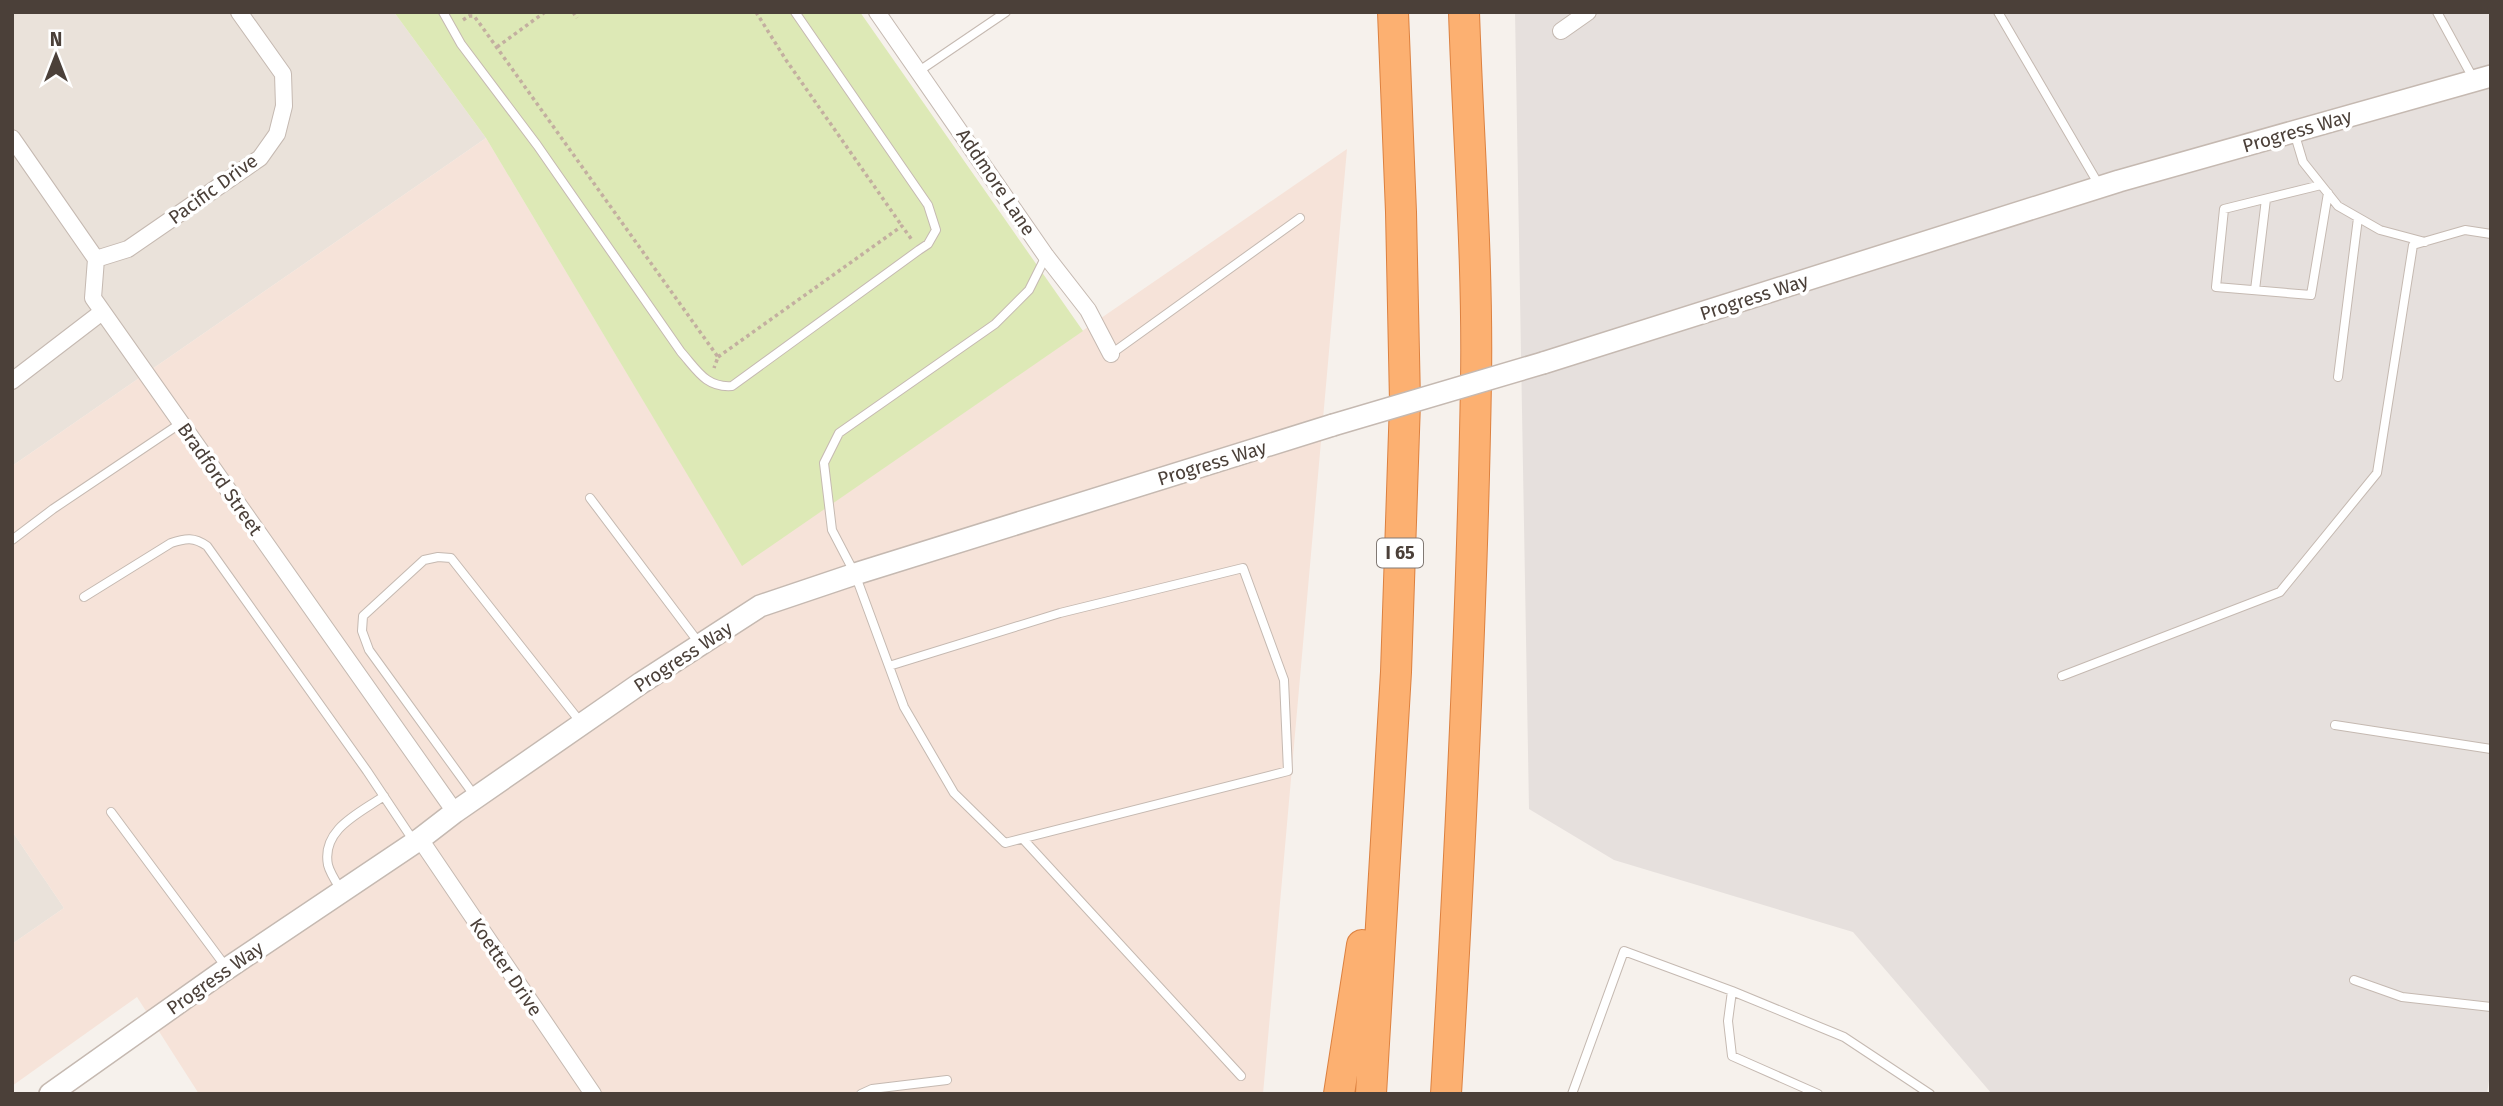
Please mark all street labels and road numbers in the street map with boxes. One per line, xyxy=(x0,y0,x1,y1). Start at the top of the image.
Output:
street label: Progress Way xyxy=(2240,104,2355,158)
street label: Addmore Lane xyxy=(952,124,1040,240)
street label: Pacific Drive xyxy=(164,149,262,229)
street label: Progress Way xyxy=(1697,268,1812,325)
street label: Bradford Street xyxy=(173,418,267,540)
street label: Progress Way xyxy=(1155,435,1270,490)
road number: I 65 xyxy=(1377,538,1423,568)
street label: Progress Way xyxy=(630,616,737,697)
street label: Koetter Drive xyxy=(465,914,547,1020)
street label: Progress Way xyxy=(162,936,268,1020)

